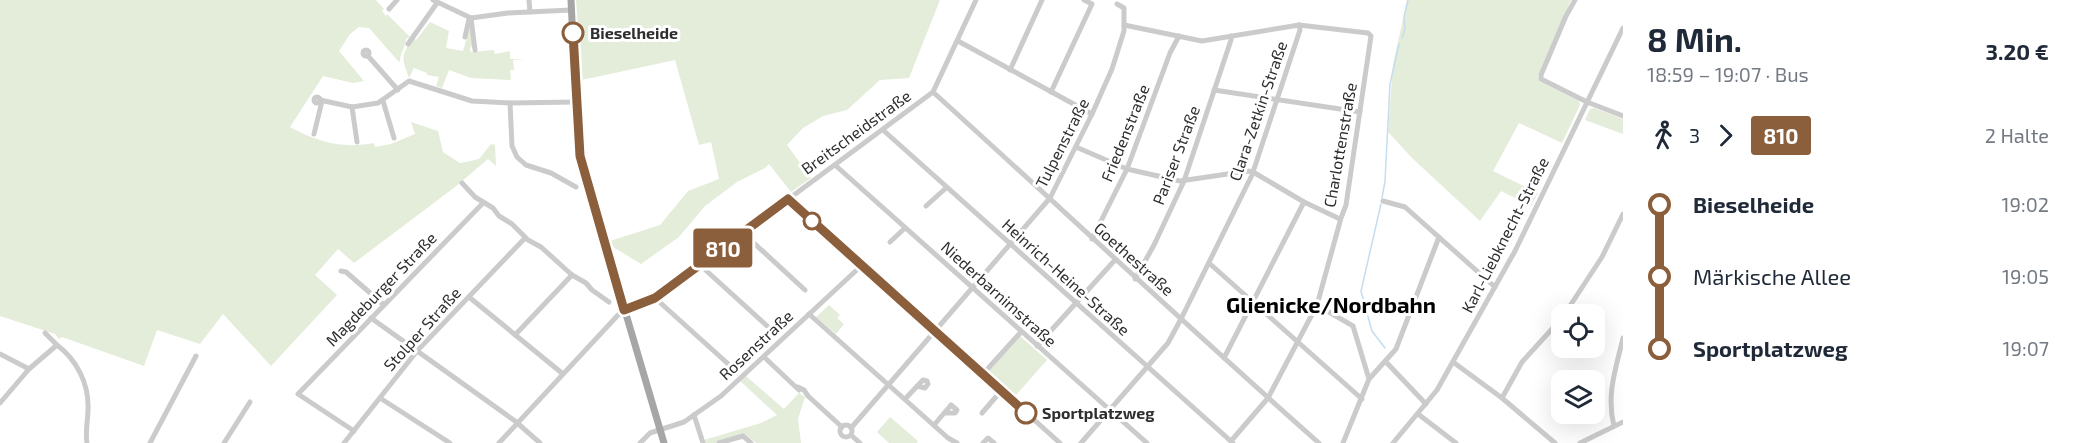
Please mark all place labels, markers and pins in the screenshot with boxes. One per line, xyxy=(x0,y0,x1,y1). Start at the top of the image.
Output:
marker: Bieselheide xyxy=(562,22,584,44)
place label: Bieselheide xyxy=(590,23,678,42)
unlabelled marker xyxy=(803,212,821,230)
marker: Sportplatzweg xyxy=(1015,402,1037,424)
place label: Sportplatzweg xyxy=(1042,403,1155,422)

